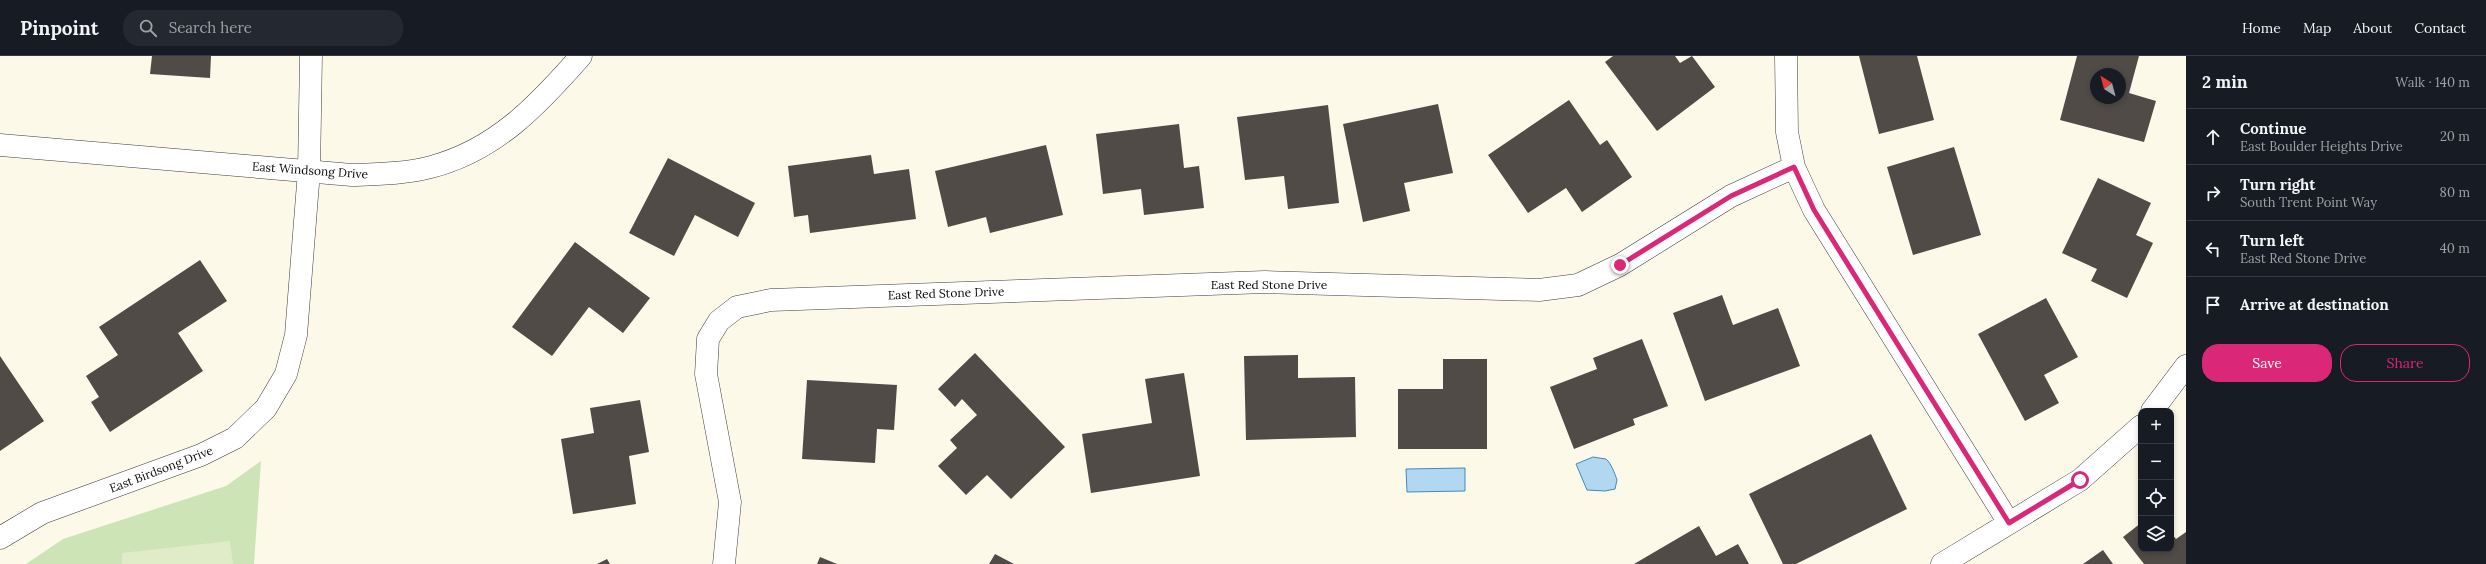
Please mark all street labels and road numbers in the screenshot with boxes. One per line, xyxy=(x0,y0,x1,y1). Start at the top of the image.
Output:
street label: East Windsong Drive xyxy=(251,158,369,182)
street label: East Red Stone Drive xyxy=(1211,277,1328,292)
street label: East Red Stone Drive xyxy=(887,283,1005,303)
street label: East Birdsong Drive xyxy=(107,442,215,496)

